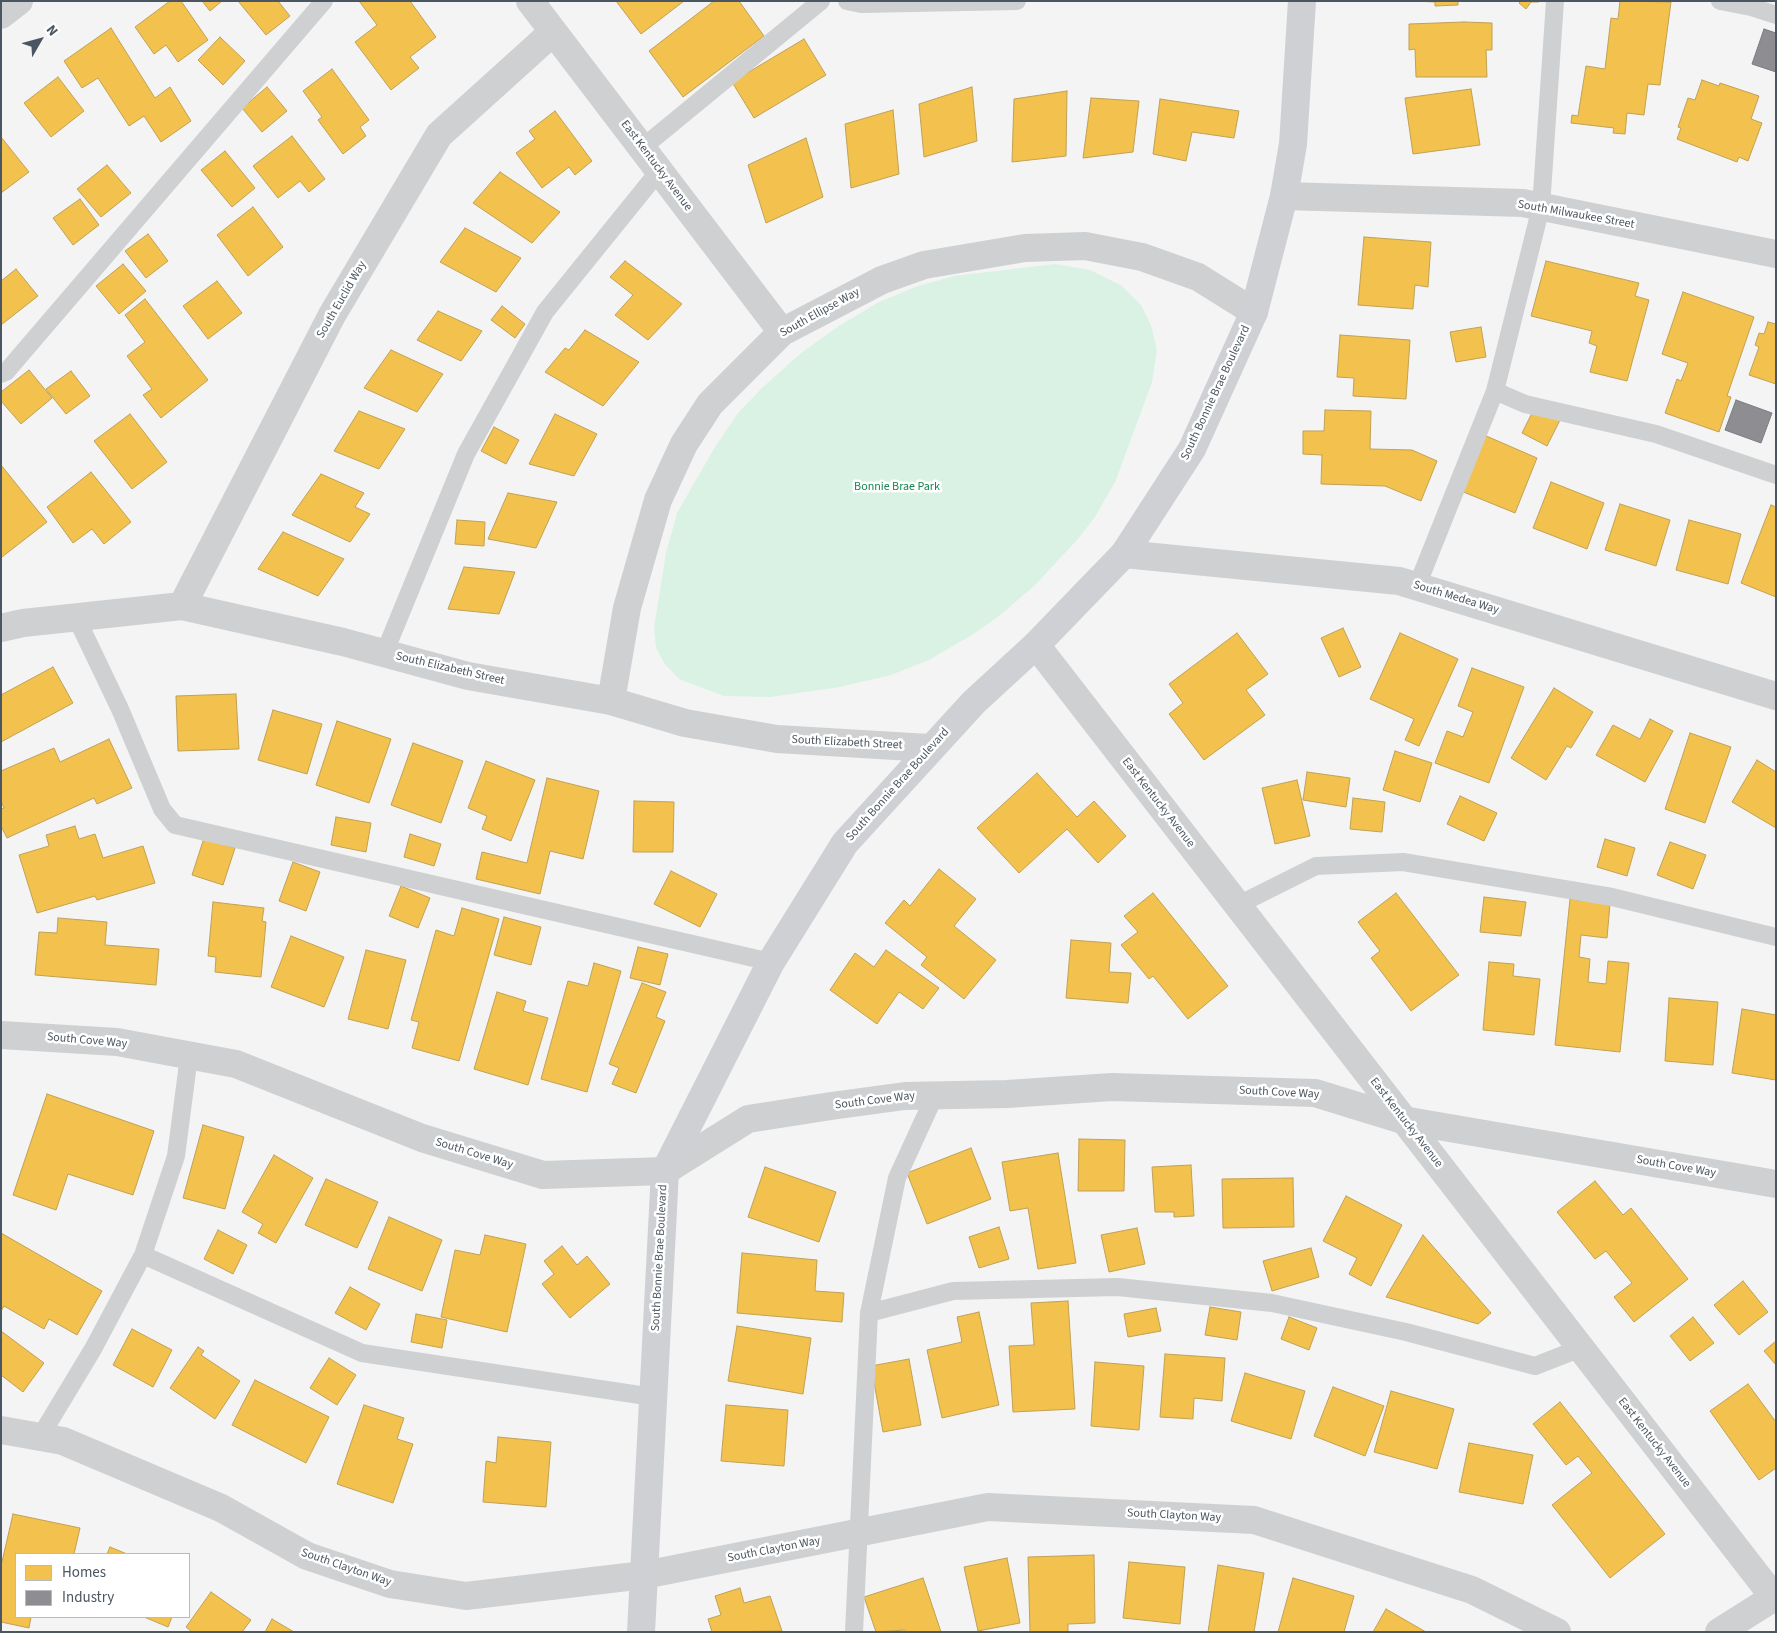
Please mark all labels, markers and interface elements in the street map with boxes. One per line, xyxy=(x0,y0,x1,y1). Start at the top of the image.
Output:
north arrow xyxy=(15,15,65,65)
text: N xyxy=(41,21,63,41)
street label: East Kentucky Avenue xyxy=(617,118,695,214)
street label: South Milwaukee Street xyxy=(1516,198,1636,232)
street label: South Euclid Way xyxy=(314,259,370,341)
street label: South Ellipse Way xyxy=(778,285,862,341)
street label: South Bonnie Brae Boulevard xyxy=(1178,323,1254,463)
park label: Bonnie Brae Park xyxy=(854,480,940,494)
street label: South Medea Way xyxy=(1411,578,1501,618)
street label: South Elizabeth Street xyxy=(394,649,506,689)
street label: South Bonnie Brae Boulevard xyxy=(843,726,953,844)
street label: South Elizabeth Street xyxy=(791,733,903,753)
street label: East Kentucky Avenue xyxy=(1118,755,1198,851)
street label: South Cove Way xyxy=(46,1030,128,1052)
street label: East Kentucky Avenue xyxy=(1366,1075,1446,1171)
street label: South Cove Way xyxy=(1238,1084,1320,1102)
street label: South Cove Way xyxy=(834,1089,916,1113)
street label: South Cove Way xyxy=(433,1135,515,1173)
street label: South Cove Way xyxy=(1635,1153,1717,1181)
street label: South Bonnie Brae Boulevard xyxy=(649,1184,671,1332)
street label: East Kentucky Avenue xyxy=(1614,1395,1694,1491)
street label: South Clayton Way xyxy=(1127,1506,1221,1526)
street label: South Clayton Way xyxy=(726,1534,822,1566)
street label: South Clayton Way xyxy=(299,1546,393,1590)
legend xyxy=(15,1553,190,1618)
text: Homes xyxy=(62,1562,106,1583)
text: Industry xyxy=(62,1587,114,1608)

